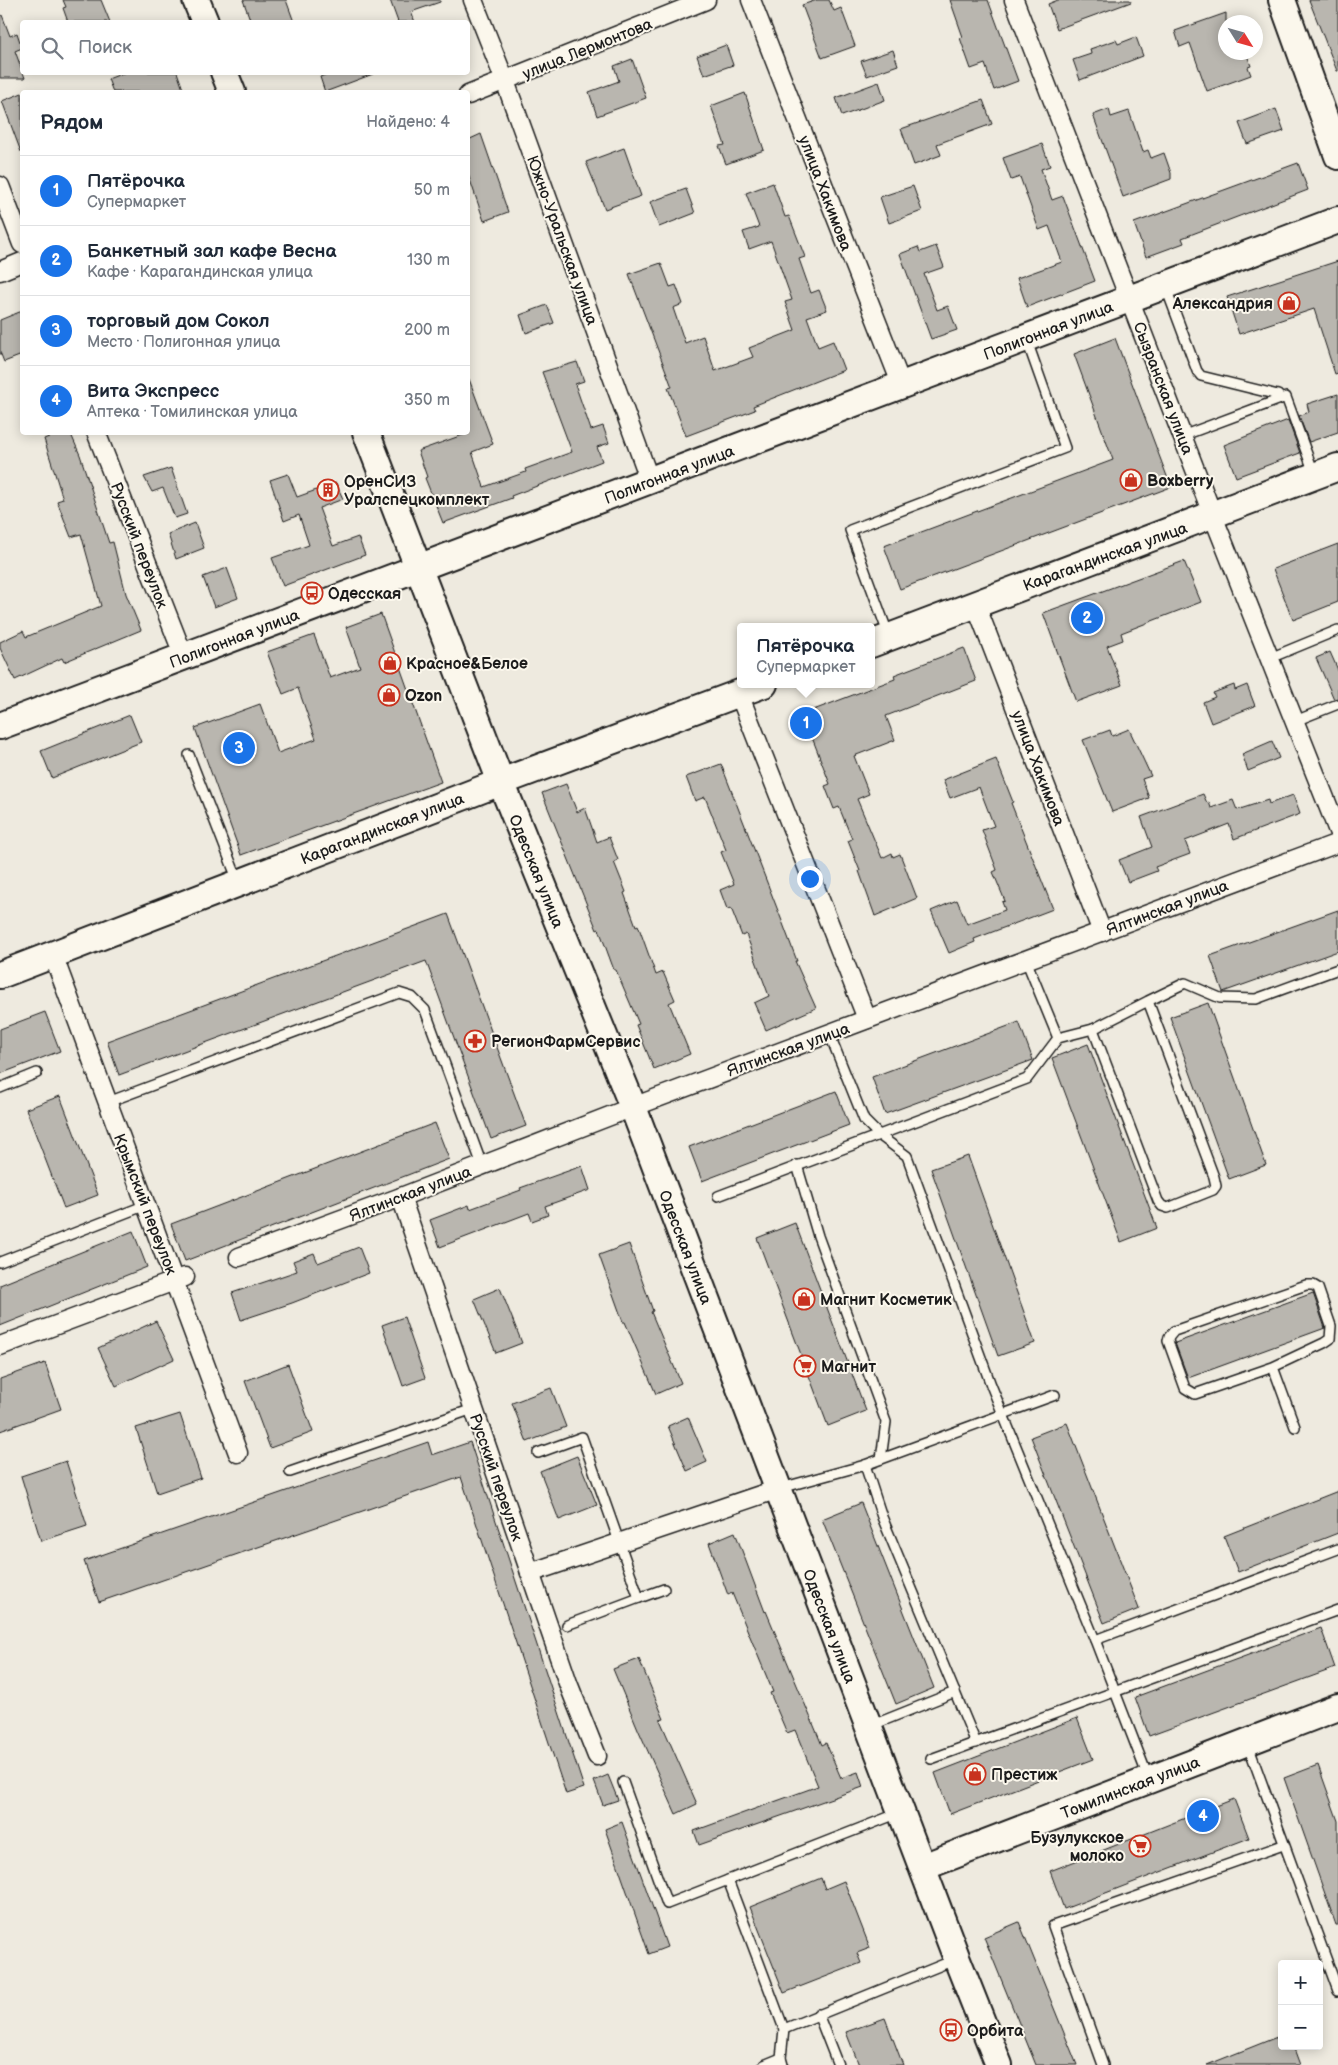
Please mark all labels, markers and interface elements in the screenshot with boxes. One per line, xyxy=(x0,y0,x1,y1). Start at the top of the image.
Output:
street label: улица Лермонтова xyxy=(520,15,656,84)
north arrow xyxy=(1218,15,1263,60)
search box xyxy=(20,20,470,75)
icon: search xyxy=(38,34,66,62)
text: Поиск xyxy=(78,36,132,59)
text: Рядом xyxy=(40,110,103,135)
text: Найдено: 4 xyxy=(366,113,450,132)
street label: улица Хакимова xyxy=(794,133,856,254)
street label: Южно-Уральская улица xyxy=(522,153,601,328)
text: Пятёрочка xyxy=(87,170,185,193)
text: 1 xyxy=(53,181,59,200)
text: 50 m xyxy=(414,181,450,200)
text: Супермаркет xyxy=(87,193,186,212)
text: Банкетный зал кафе Весна xyxy=(87,240,336,263)
text: 2 xyxy=(51,251,61,270)
text: 130 m xyxy=(407,251,450,270)
text: Кафе · Карагандинская улица xyxy=(87,263,313,282)
shop icon: Александрия xyxy=(1277,291,1301,315)
place label: Александрия xyxy=(1172,295,1273,314)
street label: Полигонная улица xyxy=(981,298,1117,365)
text: торговый дом Сокол xyxy=(87,310,270,333)
street label: Сызранская улица xyxy=(1129,320,1197,458)
text: 3 xyxy=(51,321,61,340)
text: 200 m xyxy=(404,321,450,340)
text: Место · Полигонная улица xyxy=(87,333,281,352)
text: Вита Экспресс xyxy=(87,380,219,403)
text: 4 xyxy=(51,391,61,410)
text: 350 m xyxy=(404,391,450,410)
text: Аптека · Томилинская улица xyxy=(87,403,298,422)
street label: Полигонная улица xyxy=(602,442,738,509)
shop icon: Boxberry xyxy=(1119,468,1143,492)
place label: Boxberry xyxy=(1147,472,1214,491)
place label: ОренСИЗ Уралспецкомплект xyxy=(344,473,490,510)
building icon: ОренСИЗ Уралспецкомплект xyxy=(316,478,340,502)
street label: Русский переулок xyxy=(106,480,172,612)
street label: Карагандинская улица xyxy=(1021,519,1191,596)
bus stop icon: Одесская xyxy=(300,581,324,605)
place label: Одесская xyxy=(328,585,401,604)
pin: 2 xyxy=(1071,599,1103,637)
street label: Полигонная улица xyxy=(167,606,303,673)
popup xyxy=(737,623,875,688)
text: Пятёрочка xyxy=(756,635,854,658)
shop icon: Красное&Белое xyxy=(378,651,402,675)
place label: Красное&Белое xyxy=(406,655,528,674)
text: Супермаркет xyxy=(756,658,856,677)
shop icon: Ozon xyxy=(377,683,401,707)
place label: Ozon xyxy=(405,687,442,706)
pin: 1 xyxy=(790,704,822,742)
street label: улица Хакимова xyxy=(1007,708,1069,829)
pin: 3 xyxy=(223,729,255,767)
street label: Карагандинская улица xyxy=(298,789,467,869)
street label: Одесская улица xyxy=(504,812,567,932)
your location xyxy=(797,866,823,892)
street label: Ялтинская улица xyxy=(1104,876,1232,940)
street label: Ялтинская улица xyxy=(725,1019,853,1081)
pharmacy icon: РегионФармСервис xyxy=(463,1029,487,1053)
place label: РегионФармСервис xyxy=(491,1033,640,1052)
street label: Крымский переулок xyxy=(109,1131,180,1278)
street label: Ялтинская улица xyxy=(347,1162,475,1226)
street label: Одесская улица xyxy=(654,1188,715,1308)
shop icon: Магнит Косметик xyxy=(792,1287,816,1311)
place label: Магнит Косметик xyxy=(820,1291,952,1310)
supermarket icon: Магнит xyxy=(793,1354,817,1378)
place label: Магнит xyxy=(821,1358,876,1377)
street label: Русский переулок xyxy=(465,1411,526,1544)
street label: Одесская улица xyxy=(798,1567,859,1687)
street label: Томилинская улица xyxy=(1058,1753,1203,1824)
shop icon: Престиж xyxy=(963,1762,987,1786)
place label: Престиж xyxy=(991,1766,1058,1785)
pin: 4 xyxy=(1187,1797,1219,1835)
place label: Бузулукское молоко xyxy=(1030,1829,1124,1866)
supermarket icon: Бузулукское молоко xyxy=(1128,1834,1152,1858)
map controls xyxy=(1278,1960,1323,2050)
button: + xyxy=(1278,1960,1323,2005)
button: − xyxy=(1278,2005,1323,2050)
bus stop icon: Орбита xyxy=(939,2018,963,2042)
place label: Орбита xyxy=(967,2022,1024,2041)

